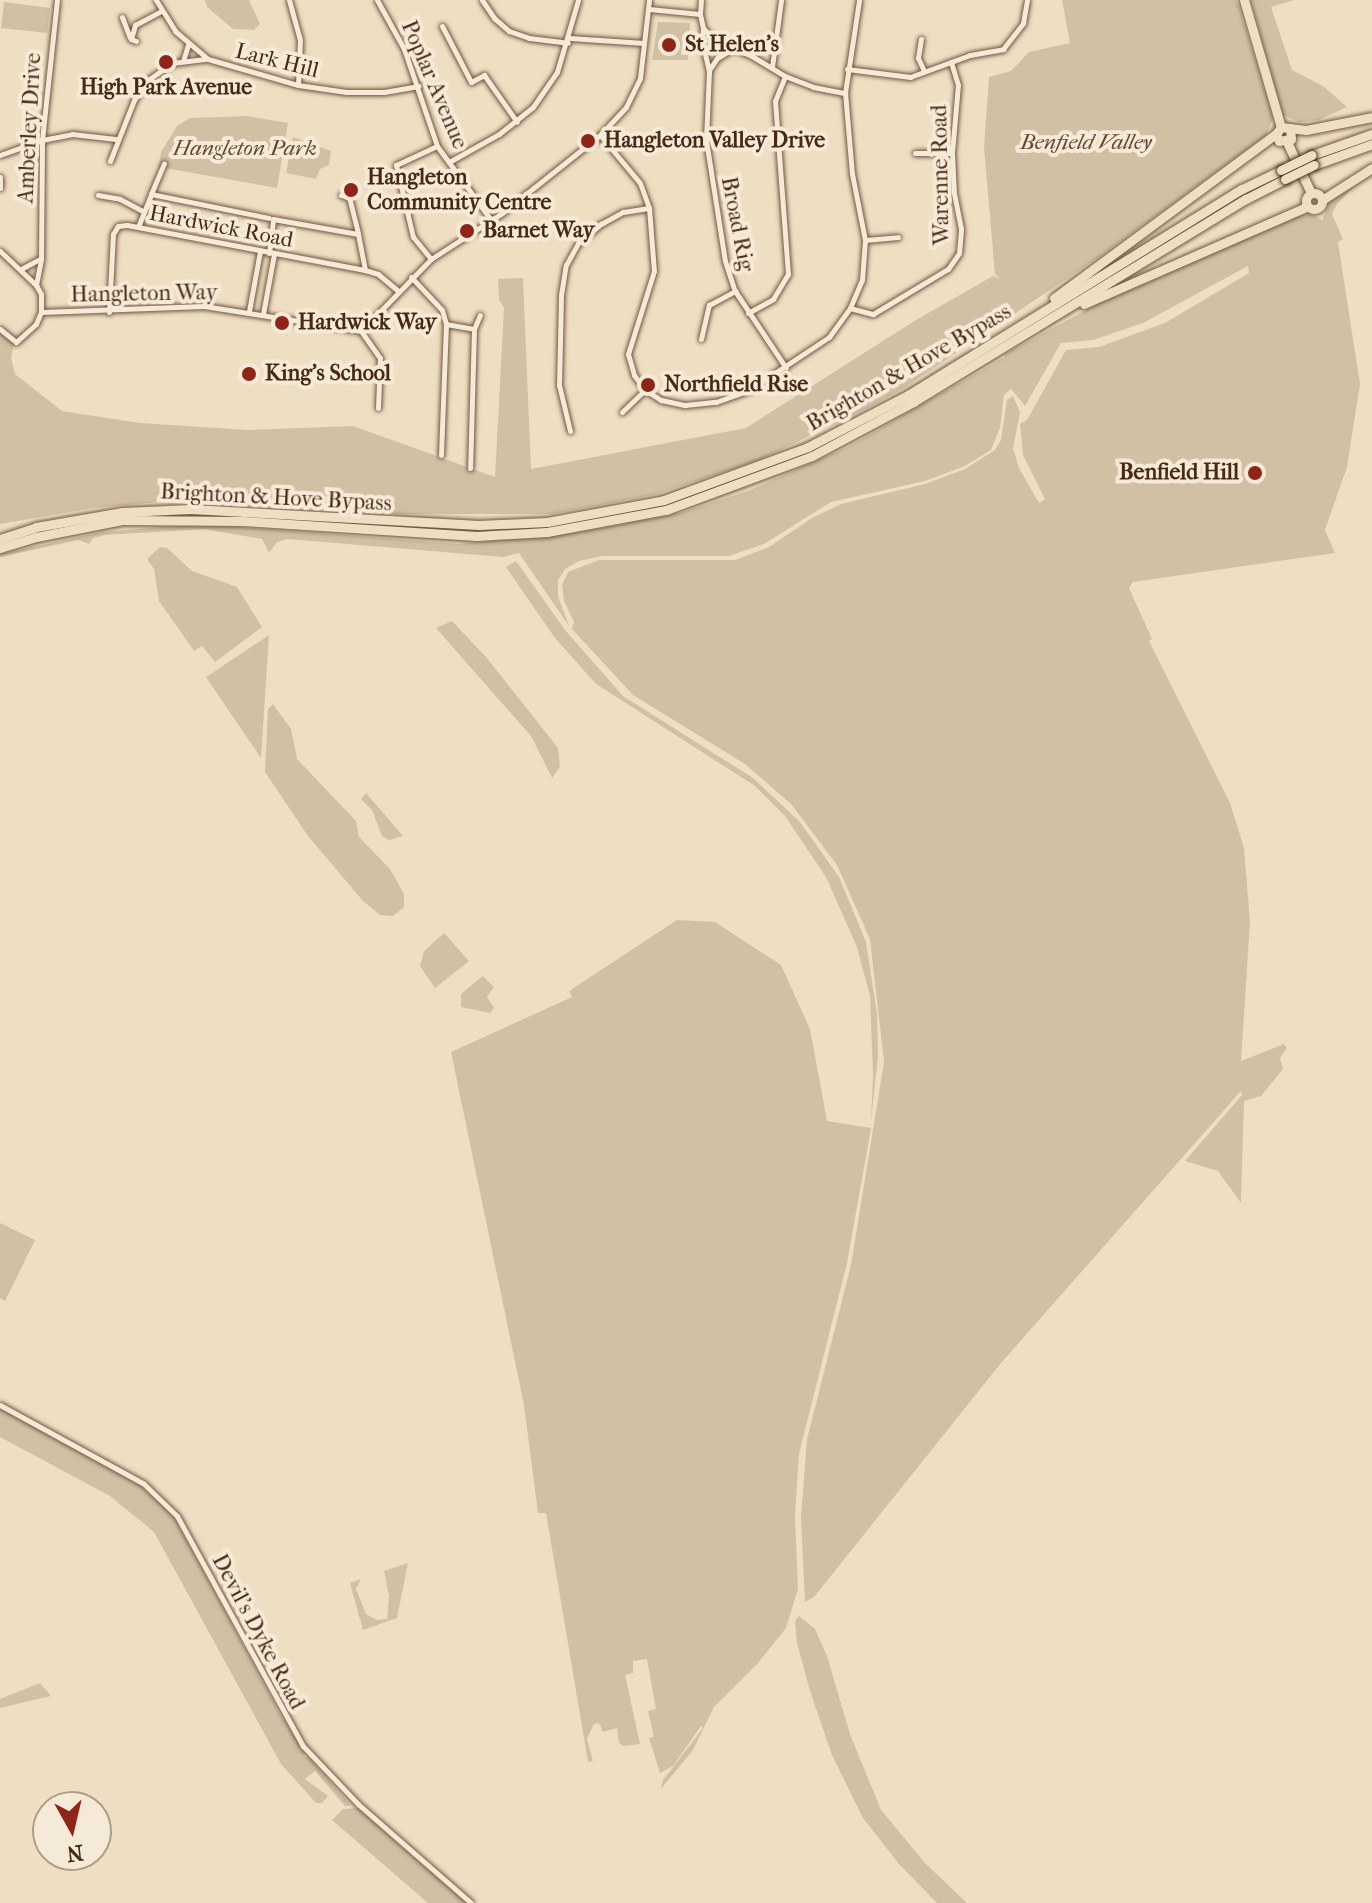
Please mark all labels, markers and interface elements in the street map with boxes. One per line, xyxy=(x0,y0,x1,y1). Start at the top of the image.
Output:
street label: Poplar Avenue xyxy=(395,17,473,153)
place label: St Helen's xyxy=(685,32,779,58)
marker: St Helen's xyxy=(660,36,678,54)
street label: Lark Hill xyxy=(233,38,321,84)
street label: Amberley Drive xyxy=(13,52,47,204)
marker: High Park Avenue xyxy=(157,53,175,71)
place label: High Park Avenue xyxy=(80,75,252,101)
street label: Warenne Road xyxy=(927,105,955,245)
place label: Hangleton Valley Drive xyxy=(604,128,825,154)
park label: Benfield Valley xyxy=(1020,130,1152,156)
marker: Hangleton Valley Drive xyxy=(579,132,597,150)
park label: Hangleton Park xyxy=(173,136,317,162)
place label: Hangleton Community Centre xyxy=(367,164,551,216)
street label: Broad Rig xyxy=(715,175,759,273)
marker: Hangleton Community Centre xyxy=(342,181,360,199)
street label: Hardwick Road xyxy=(147,200,295,254)
place label: Barnet Way xyxy=(483,218,595,244)
marker: Barnet Way xyxy=(458,222,476,240)
street label: Hangleton Way xyxy=(70,280,218,308)
street label: Brighton & Hove Bypass xyxy=(802,299,1016,437)
place label: Hardwick Way xyxy=(298,310,437,336)
marker: Hardwick Way xyxy=(273,314,291,332)
place label: King's School xyxy=(265,361,391,387)
marker: King's School xyxy=(240,365,258,383)
place label: Northfield Rise xyxy=(664,372,808,398)
marker: Northfield Rise xyxy=(639,376,657,394)
place label: Benfield Hill xyxy=(1119,460,1239,486)
marker: Benfield Hill xyxy=(1246,464,1264,482)
street label: Brighton & Hove Bypass xyxy=(160,479,392,517)
street label: Devil's Dyke Road xyxy=(206,1550,310,1714)
north arrow xyxy=(32,1791,112,1871)
text: N xyxy=(65,1839,85,1867)

